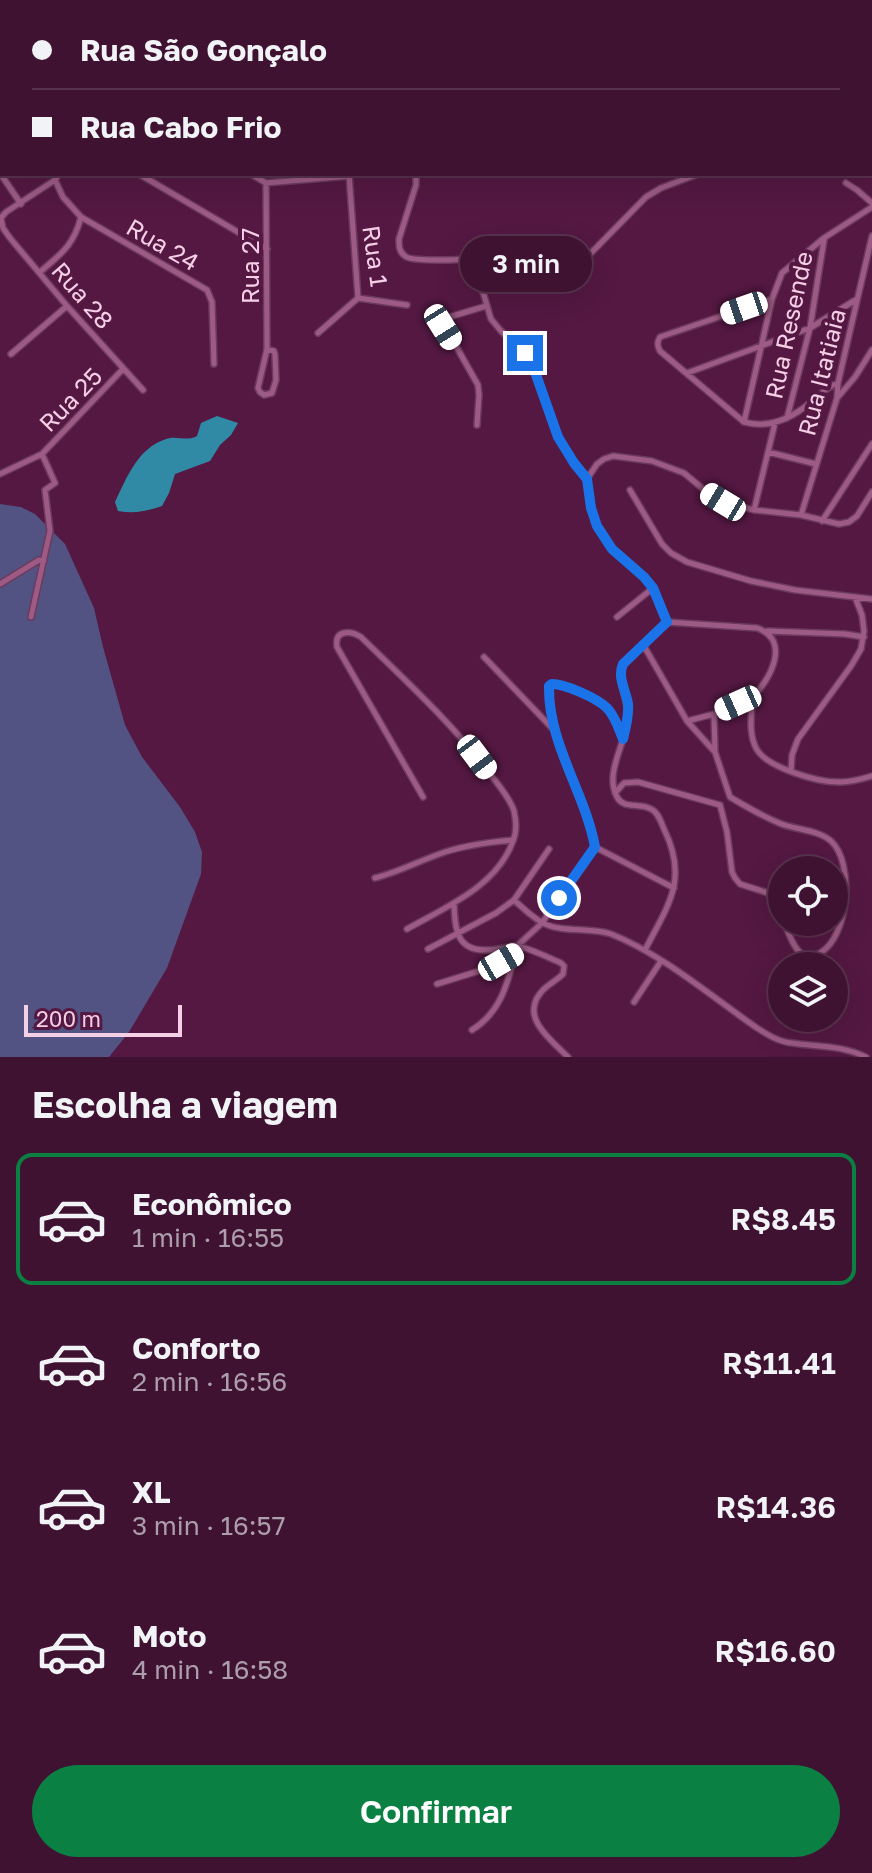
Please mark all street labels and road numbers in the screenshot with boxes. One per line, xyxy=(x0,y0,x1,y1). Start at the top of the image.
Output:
street label: Rua 24 xyxy=(122,212,204,276)
street label: Rua 1 xyxy=(357,224,395,288)
street label: Rua 27 xyxy=(235,228,264,304)
street label: Rua Resende xyxy=(758,249,818,401)
street label: Rua 28 xyxy=(46,256,120,334)
street label: Rua Itatiaia xyxy=(791,305,851,439)
street label: Rua 25 xyxy=(33,361,107,437)

